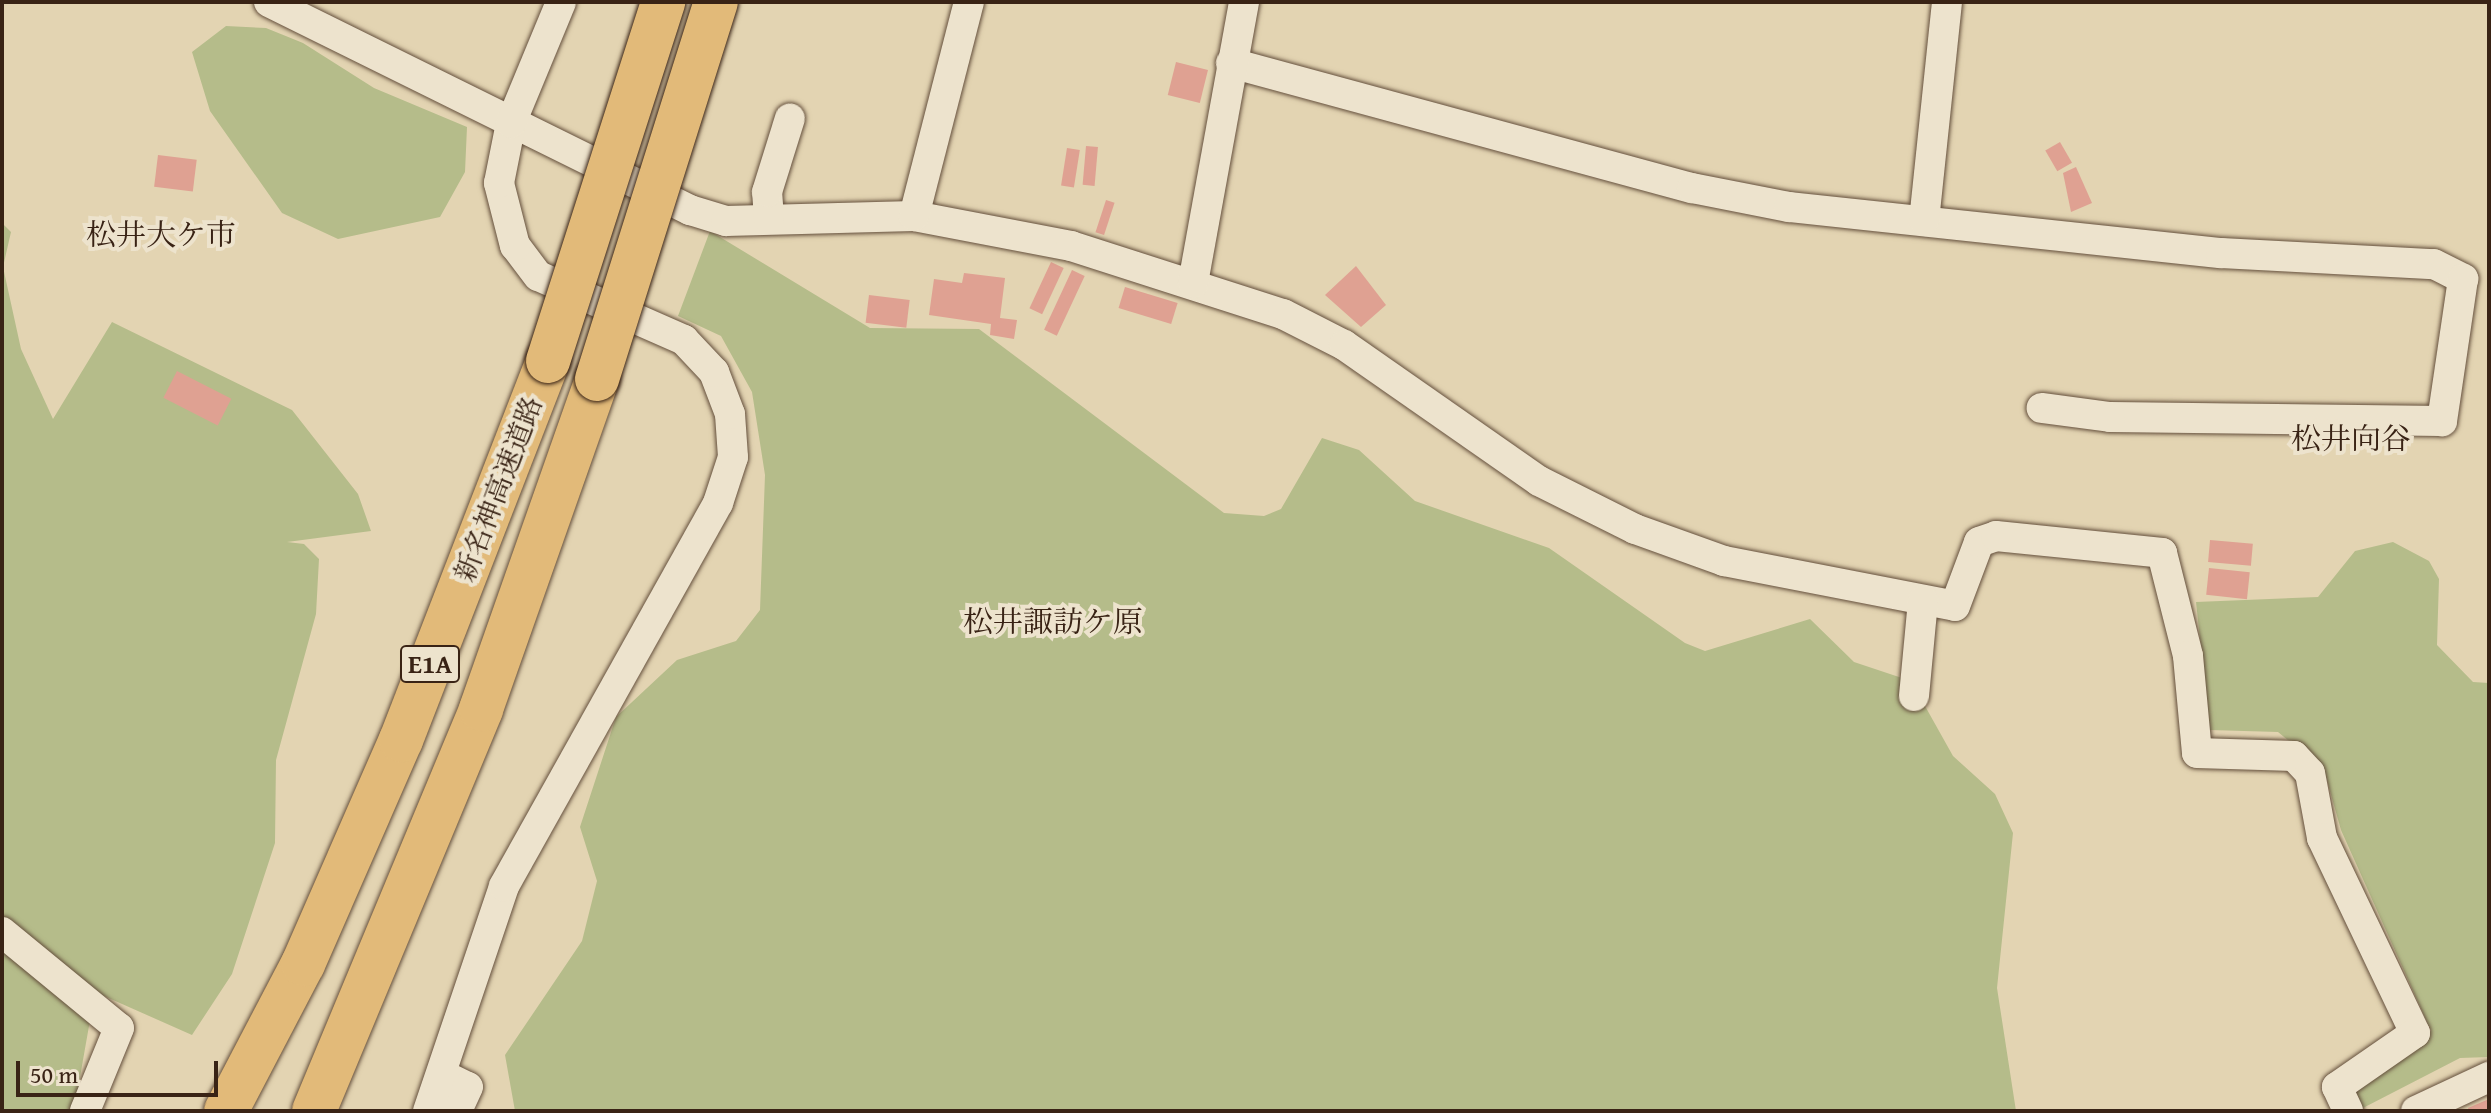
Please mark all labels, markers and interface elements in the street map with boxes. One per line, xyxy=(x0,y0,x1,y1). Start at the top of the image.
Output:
district label: 松井大ケ市 xyxy=(86,216,236,252)
street label: 新名神高速道路 xyxy=(447,391,549,587)
district label: 松井向谷 xyxy=(2291,420,2411,456)
district label: 松井諏訪ケ原 xyxy=(963,603,1143,639)
road number: E1A xyxy=(398,642,462,686)
scale bar xyxy=(20,1045,222,1095)
text: 50 m xyxy=(30,1057,78,1092)

